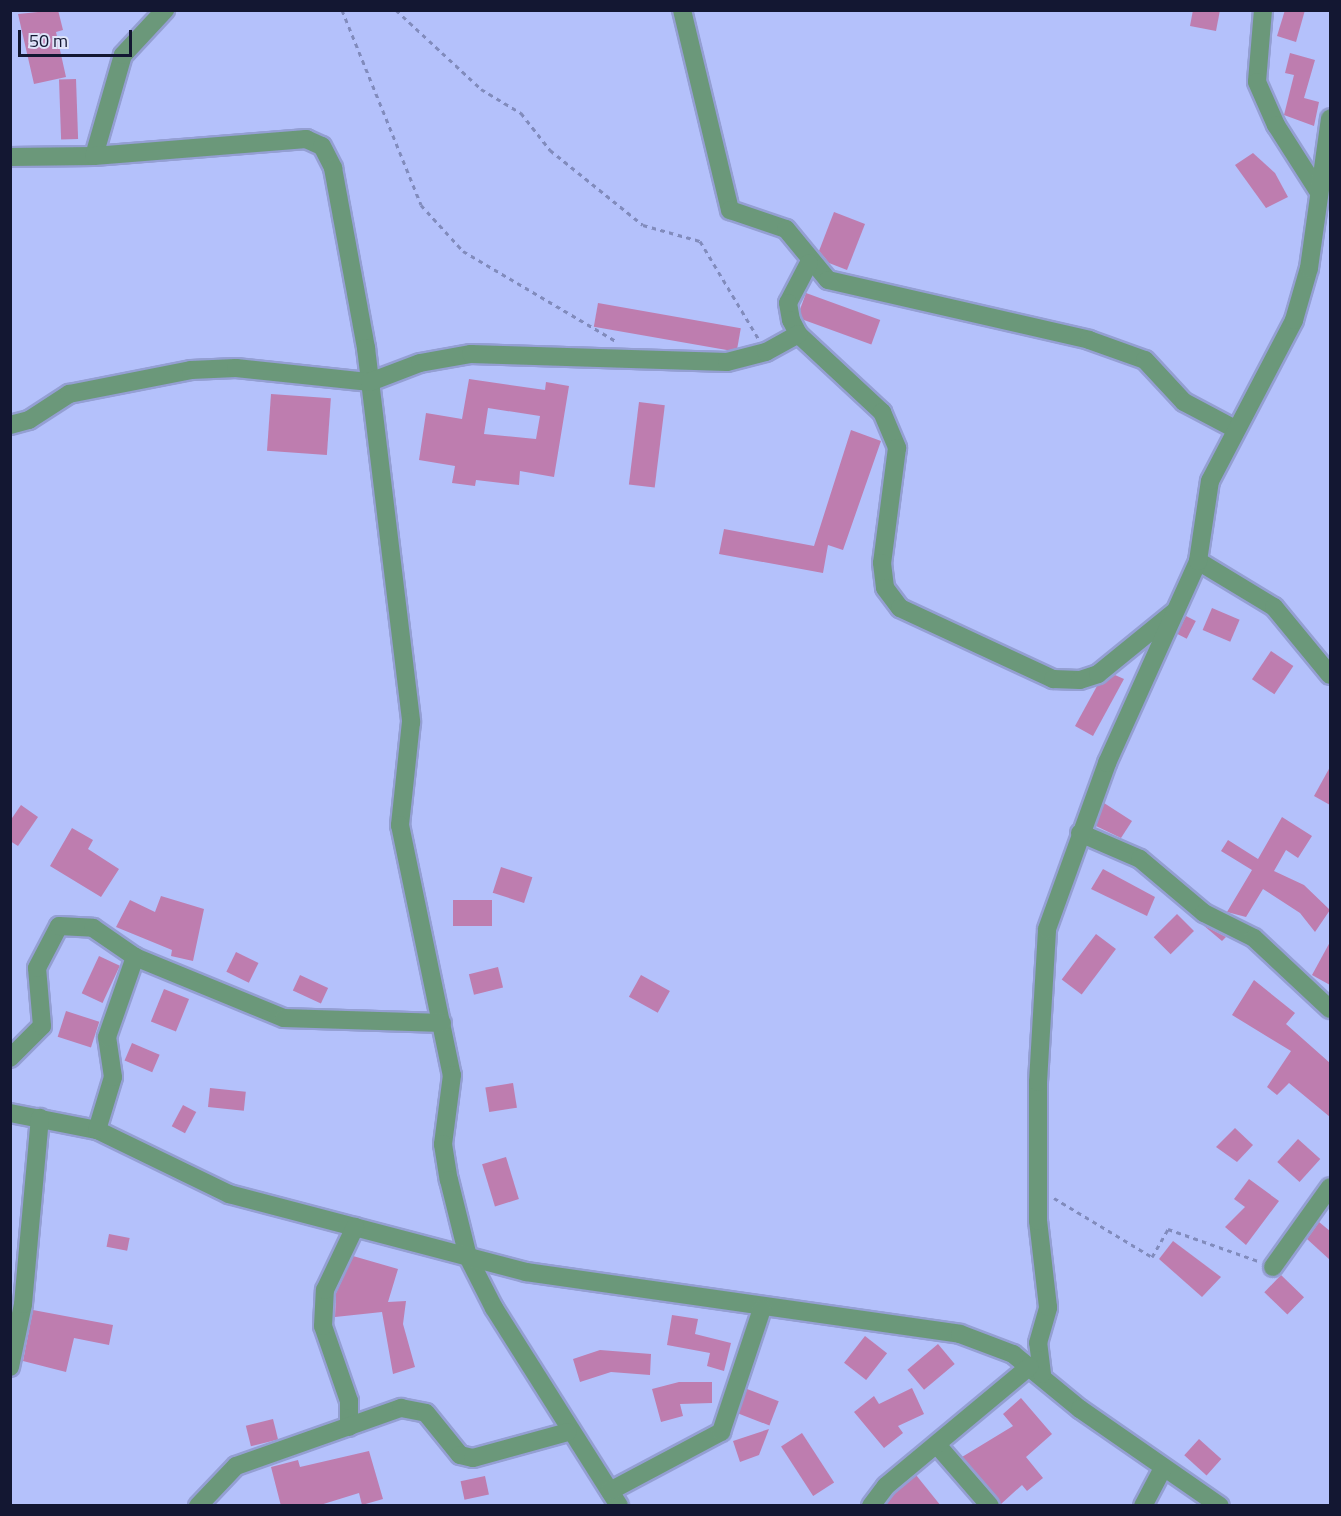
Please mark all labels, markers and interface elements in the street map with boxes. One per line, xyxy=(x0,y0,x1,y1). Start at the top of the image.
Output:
scale bar xyxy=(21,18,135,56)
text: 50 m xyxy=(29,27,68,54)

